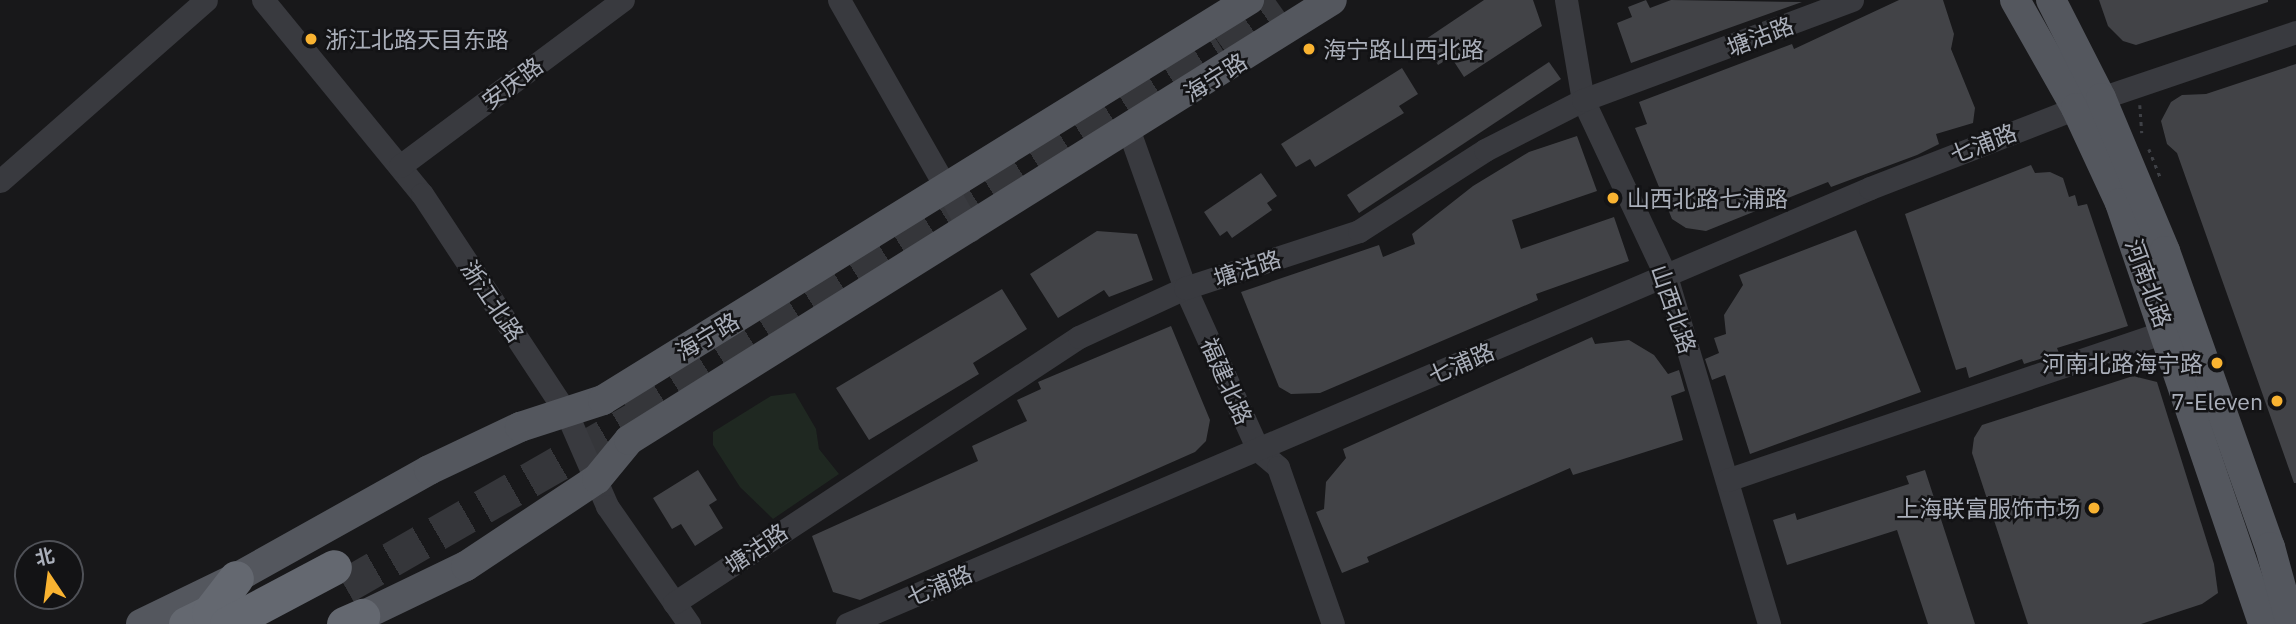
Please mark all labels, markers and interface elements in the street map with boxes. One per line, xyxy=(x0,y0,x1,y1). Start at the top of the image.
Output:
street label: 塘沽路 xyxy=(1723,11,1797,61)
place label: 浙江北路天目东路 xyxy=(325,25,509,53)
marker: 浙江北路天目东路 xyxy=(303,31,319,47)
place label: 海宁路山西北路 xyxy=(1323,35,1484,63)
marker: 海宁路山西北路 xyxy=(1301,41,1317,57)
street label: 海宁路 xyxy=(1178,47,1252,107)
street label: 安庆路 xyxy=(476,51,548,115)
street label: 七浦路 xyxy=(1946,118,2020,168)
place label: 山西北路七浦路 xyxy=(1627,184,1788,212)
marker: 山西北路七浦路 xyxy=(1605,190,1621,206)
street label: 河南北路 xyxy=(2120,235,2178,331)
street label: 塘沽路 xyxy=(1210,244,1284,292)
street label: 浙江北路 xyxy=(456,255,530,347)
street label: 山西北路 xyxy=(1646,261,1702,357)
street label: 海宁路 xyxy=(670,306,744,366)
street label: 福建北路 xyxy=(1196,333,1258,429)
street label: 七浦路 xyxy=(1424,337,1498,389)
place label: 河南北路海宁路 xyxy=(2042,349,2203,377)
marker: 河南北路海宁路 xyxy=(2209,355,2225,371)
place label: 7-Eleven xyxy=(2171,387,2263,415)
marker: 7-Eleven xyxy=(2269,393,2285,409)
place label: 上海联富服饰市场 xyxy=(1896,494,2080,522)
marker: 上海联富服饰市场 xyxy=(2086,500,2102,516)
street label: 塘沽路 xyxy=(720,517,792,579)
north arrow xyxy=(14,540,84,610)
text: 北 xyxy=(33,543,57,570)
street label: 七浦路 xyxy=(902,559,976,611)

